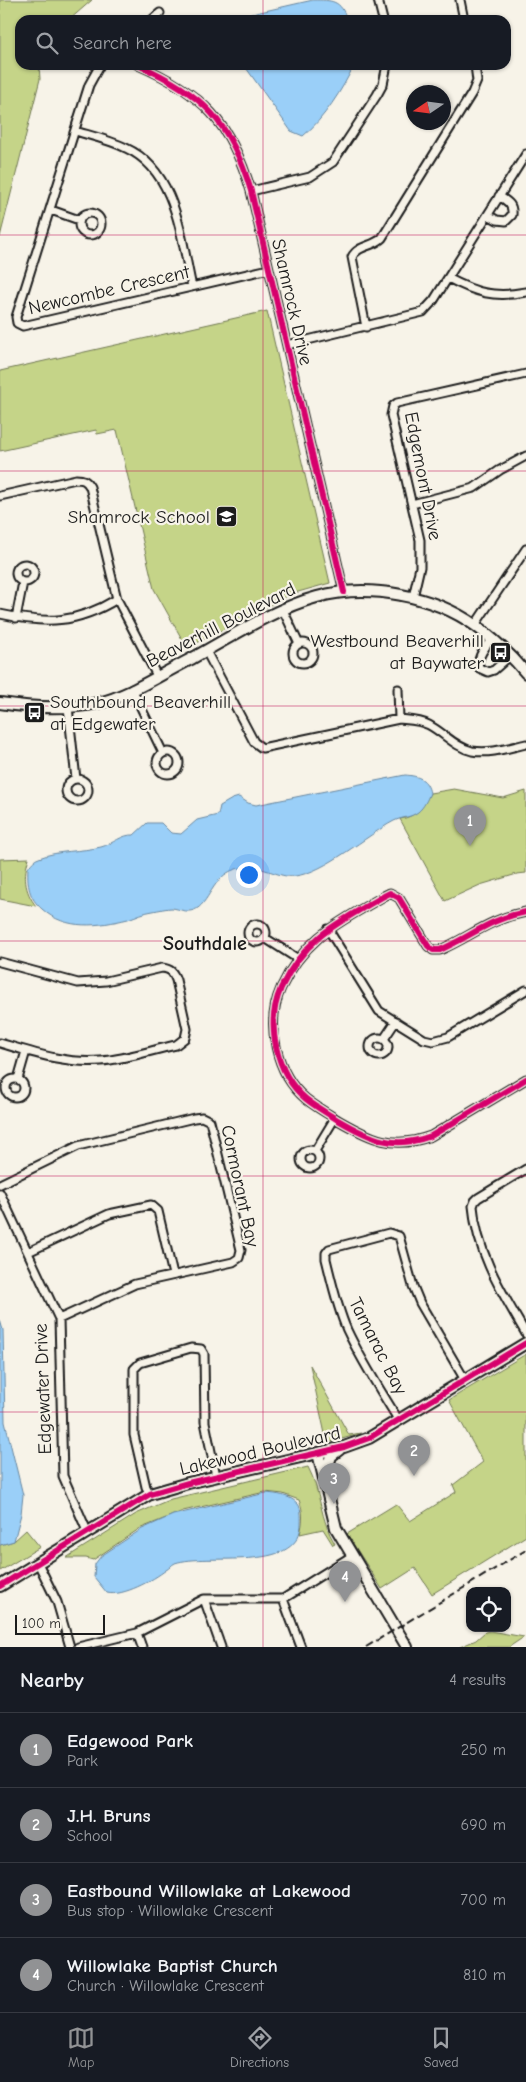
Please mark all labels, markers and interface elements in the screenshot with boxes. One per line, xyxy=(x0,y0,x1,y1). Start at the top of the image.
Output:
search box xyxy=(15,15,511,70)
icon: search xyxy=(33,29,61,57)
text: Search here xyxy=(73,32,172,54)
north arrow xyxy=(406,85,451,130)
street label: Shamrock Drive xyxy=(267,237,317,367)
street label: Newcombe Crescent xyxy=(26,261,192,319)
street label: Edgemont Drive xyxy=(400,410,446,542)
school or university icon: Shamrock School xyxy=(214,505,238,529)
place label: Shamrock School xyxy=(68,506,210,528)
street label: Beaverhill Boulevard xyxy=(143,578,299,672)
place label: Westbound Beaverhill at Baywater xyxy=(311,630,484,674)
bus stop icon: Westbound Beaverhill at Baywater xyxy=(488,640,512,664)
place label: Southbound Beaverhill at Edgewater xyxy=(50,691,231,735)
bus stop icon: Southbound Beaverhill at Edgewater xyxy=(22,701,46,725)
pin: 1 xyxy=(454,805,486,846)
your location xyxy=(236,862,262,888)
district label: Southdale xyxy=(163,932,247,955)
street label: Cormorant Bay xyxy=(216,1123,264,1250)
street label: Tamarac Bay xyxy=(344,1294,412,1399)
street label: Edgewater Drive xyxy=(30,1323,56,1455)
street label: Lakewood Boulevard xyxy=(177,1422,343,1480)
pin: 2 xyxy=(398,1435,430,1476)
pin: 3 xyxy=(318,1463,350,1504)
pin: 4 xyxy=(329,1561,361,1602)
map controls xyxy=(466,1587,511,1632)
button: locate xyxy=(466,1587,511,1632)
scale bar xyxy=(15,1612,105,1635)
text: 100 m xyxy=(22,1615,61,1632)
text: Nearby xyxy=(20,1668,84,1692)
text: 4 results xyxy=(449,1671,506,1689)
text: Edgewood Park xyxy=(67,1730,193,1752)
text: 1 xyxy=(33,1741,39,1759)
text: 250 m xyxy=(461,1741,506,1759)
text: Park xyxy=(67,1752,98,1770)
text: J.H. Bruns xyxy=(67,1805,151,1827)
text: 2 xyxy=(32,1816,40,1834)
text: 690 m xyxy=(461,1816,506,1834)
text: School xyxy=(67,1827,113,1845)
text: Eastbound Willowlake at Lakewood xyxy=(67,1880,351,1902)
text: 3 xyxy=(32,1891,40,1909)
text: 700 m xyxy=(460,1891,506,1909)
text: Bus stop · Willowlake Crescent xyxy=(67,1902,273,1920)
text: Willowlake Baptist Church xyxy=(67,1955,278,1977)
text: 4 xyxy=(32,1966,40,1984)
text: 810 m xyxy=(463,1966,506,1984)
text: Church · Willowlake Crescent xyxy=(67,1977,264,1995)
tab: Map xyxy=(67,2024,95,2071)
tab: Directions xyxy=(230,2024,289,2071)
tab: Saved xyxy=(424,2024,459,2071)

